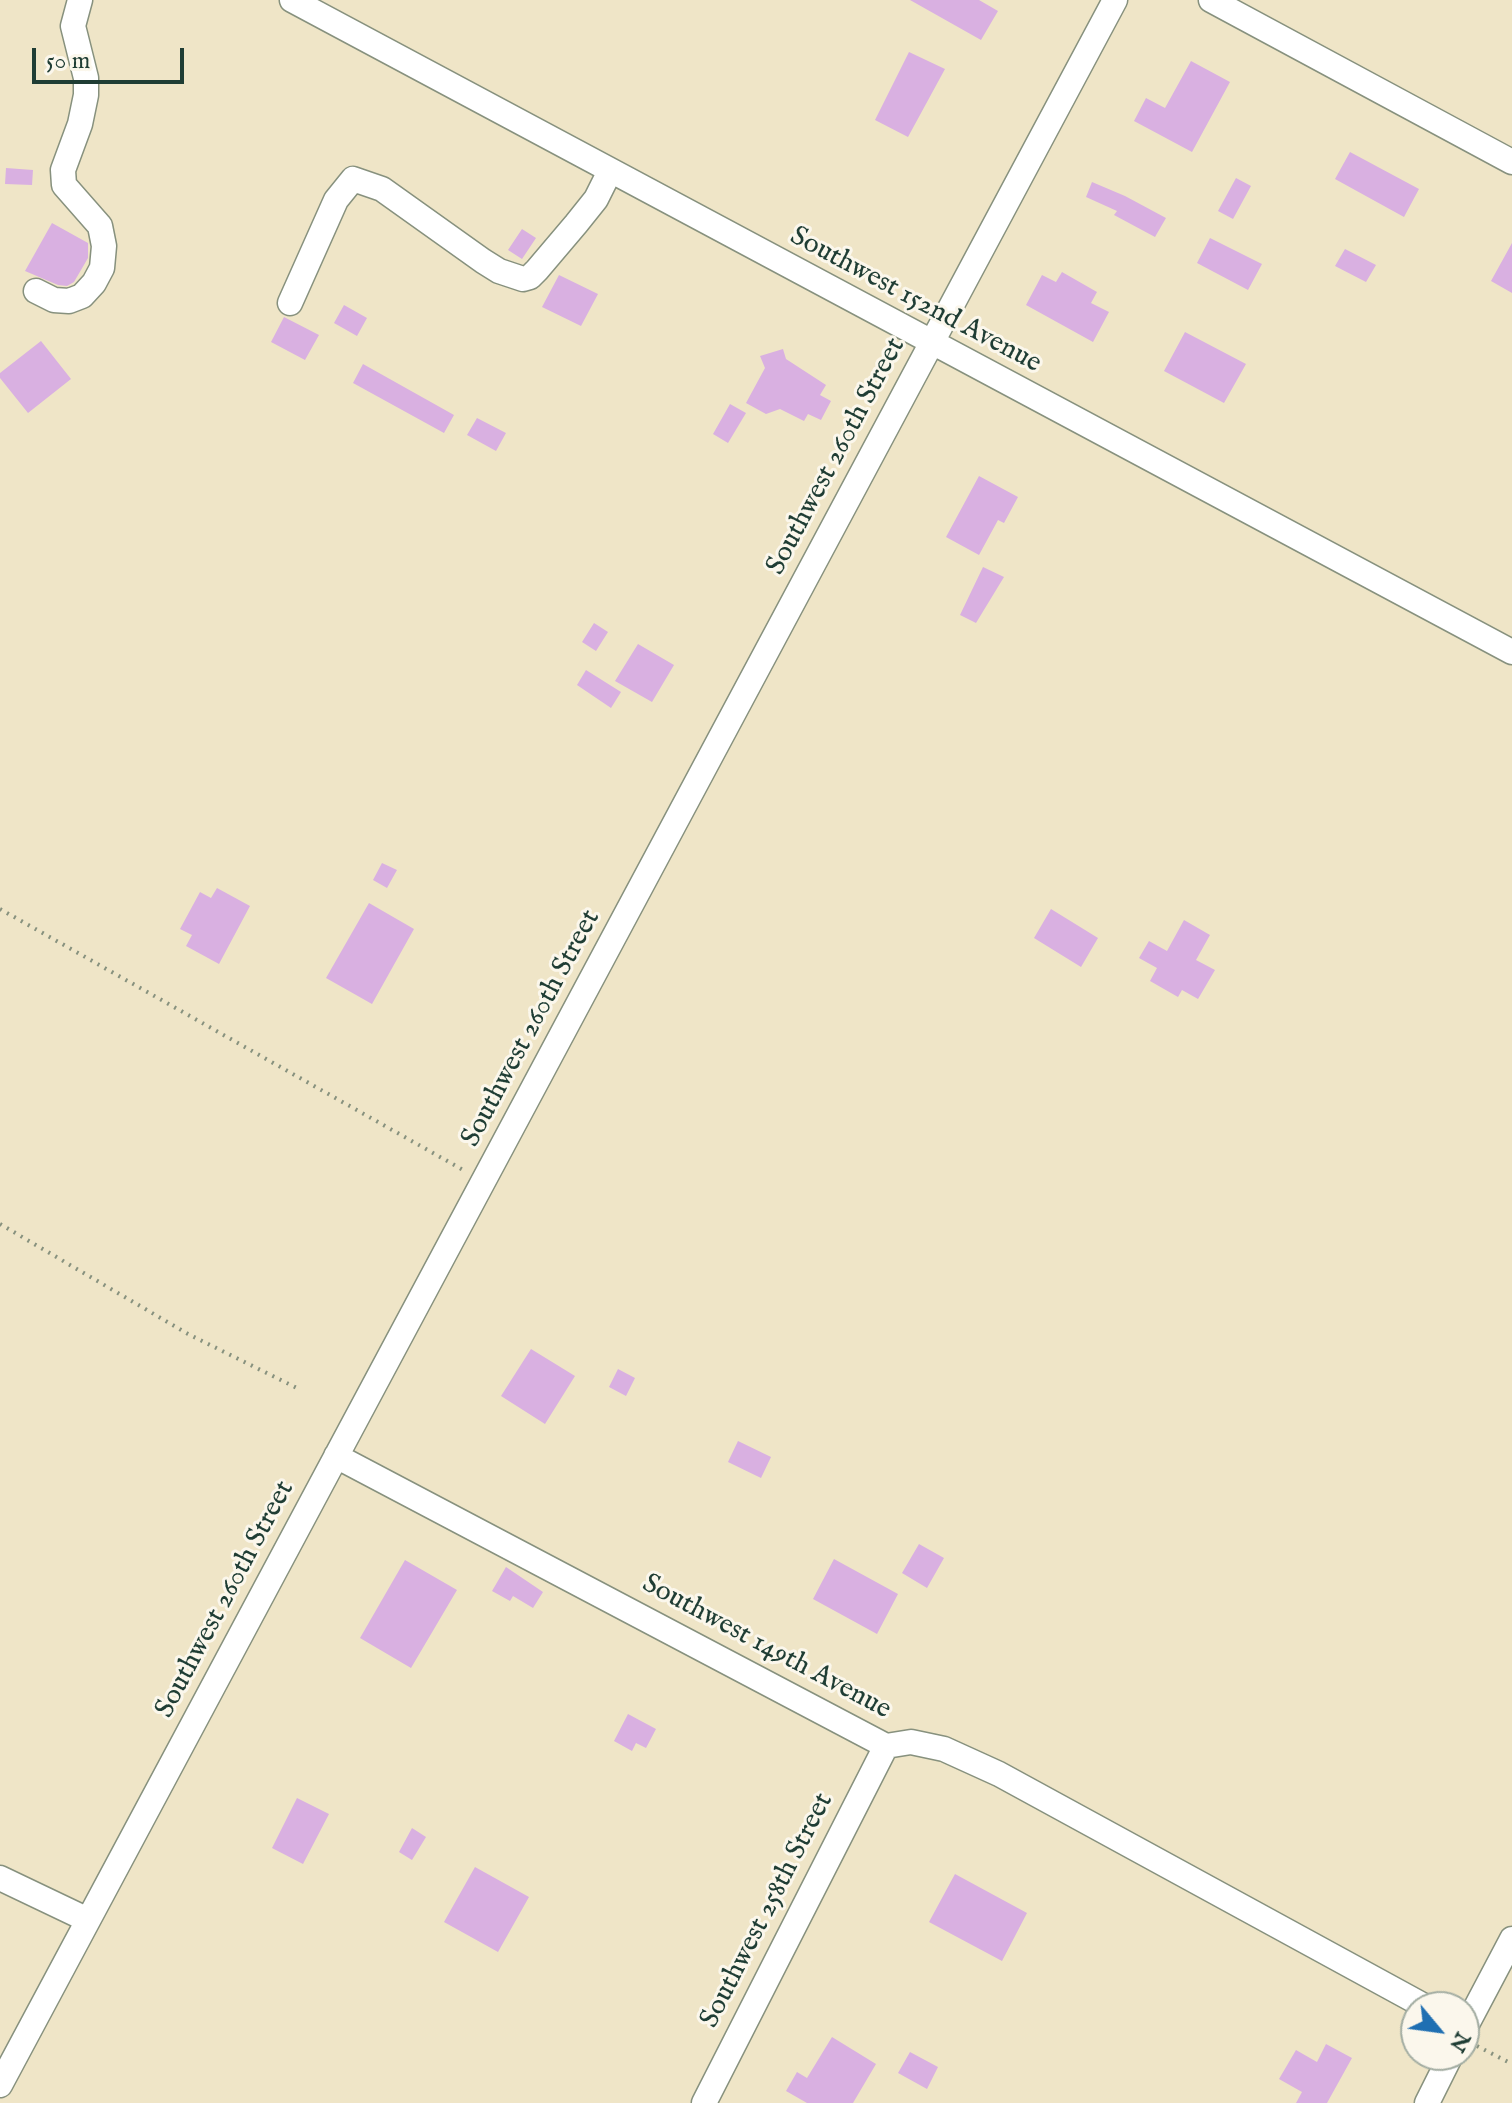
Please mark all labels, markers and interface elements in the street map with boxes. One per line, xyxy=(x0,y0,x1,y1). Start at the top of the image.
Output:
scale bar xyxy=(36,32,188,82)
text: 50 m xyxy=(46,46,90,77)
street label: Southwest 152nd Avenue xyxy=(784,220,1046,382)
street label: Southwest 260th Street xyxy=(760,333,914,581)
street label: Southwest 260th Street xyxy=(455,905,609,1153)
street label: Southwest 260th Street xyxy=(149,1476,303,1724)
street label: Southwest 149th Avenue xyxy=(636,1568,896,1728)
street label: Southwest 258th Street xyxy=(694,1788,842,2034)
north arrow xyxy=(1400,1991,1480,2071)
text: N xyxy=(1442,2027,1476,2057)

